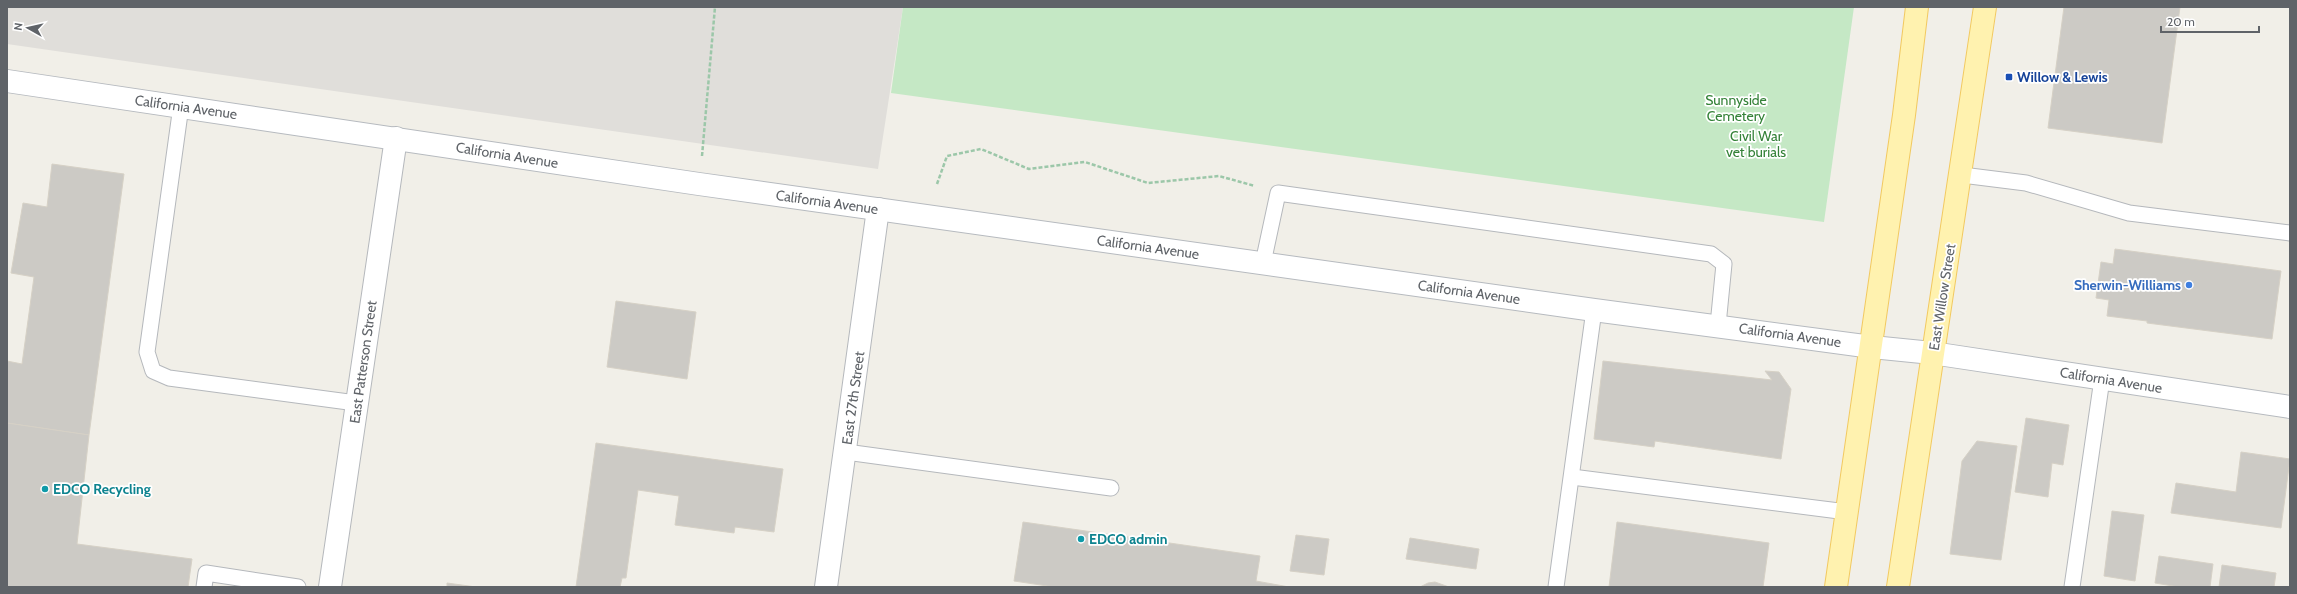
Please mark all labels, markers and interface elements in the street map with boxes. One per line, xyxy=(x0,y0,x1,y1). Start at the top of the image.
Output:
north arrow xyxy=(8,8,48,48)
scale bar xyxy=(2161,8,2259,34)
text: 20 m xyxy=(2167,14,2195,29)
text: N xyxy=(11,22,26,31)
place label: Willow & Lewis xyxy=(2017,68,2108,86)
marker: Willow & Lewis xyxy=(2004,72,2014,82)
street label: California Avenue xyxy=(134,91,238,123)
park label: Sunnyside Cemetery xyxy=(1705,91,1767,125)
park label: Civil War vet burials xyxy=(1726,127,1786,161)
street label: California Avenue xyxy=(455,138,559,172)
street label: California Avenue xyxy=(775,186,879,218)
street label: California Avenue xyxy=(1096,231,1200,263)
street label: East Willow Street xyxy=(1925,242,1959,352)
street label: California Avenue xyxy=(1417,276,1521,308)
place label: Sherwin-Williams xyxy=(2074,276,2181,294)
marker: Sherwin-Williams xyxy=(2184,280,2194,290)
street label: East Patterson Street xyxy=(345,299,381,425)
street label: California Avenue xyxy=(1738,319,1842,351)
street label: East 27th Street xyxy=(838,350,868,446)
street label: California Avenue xyxy=(2059,363,2163,397)
place label: EDCO Recycling xyxy=(53,480,151,498)
marker: EDCO Recycling xyxy=(40,484,50,494)
place label: EDCO admin xyxy=(1089,530,1167,548)
marker: EDCO admin xyxy=(1076,534,1086,544)

